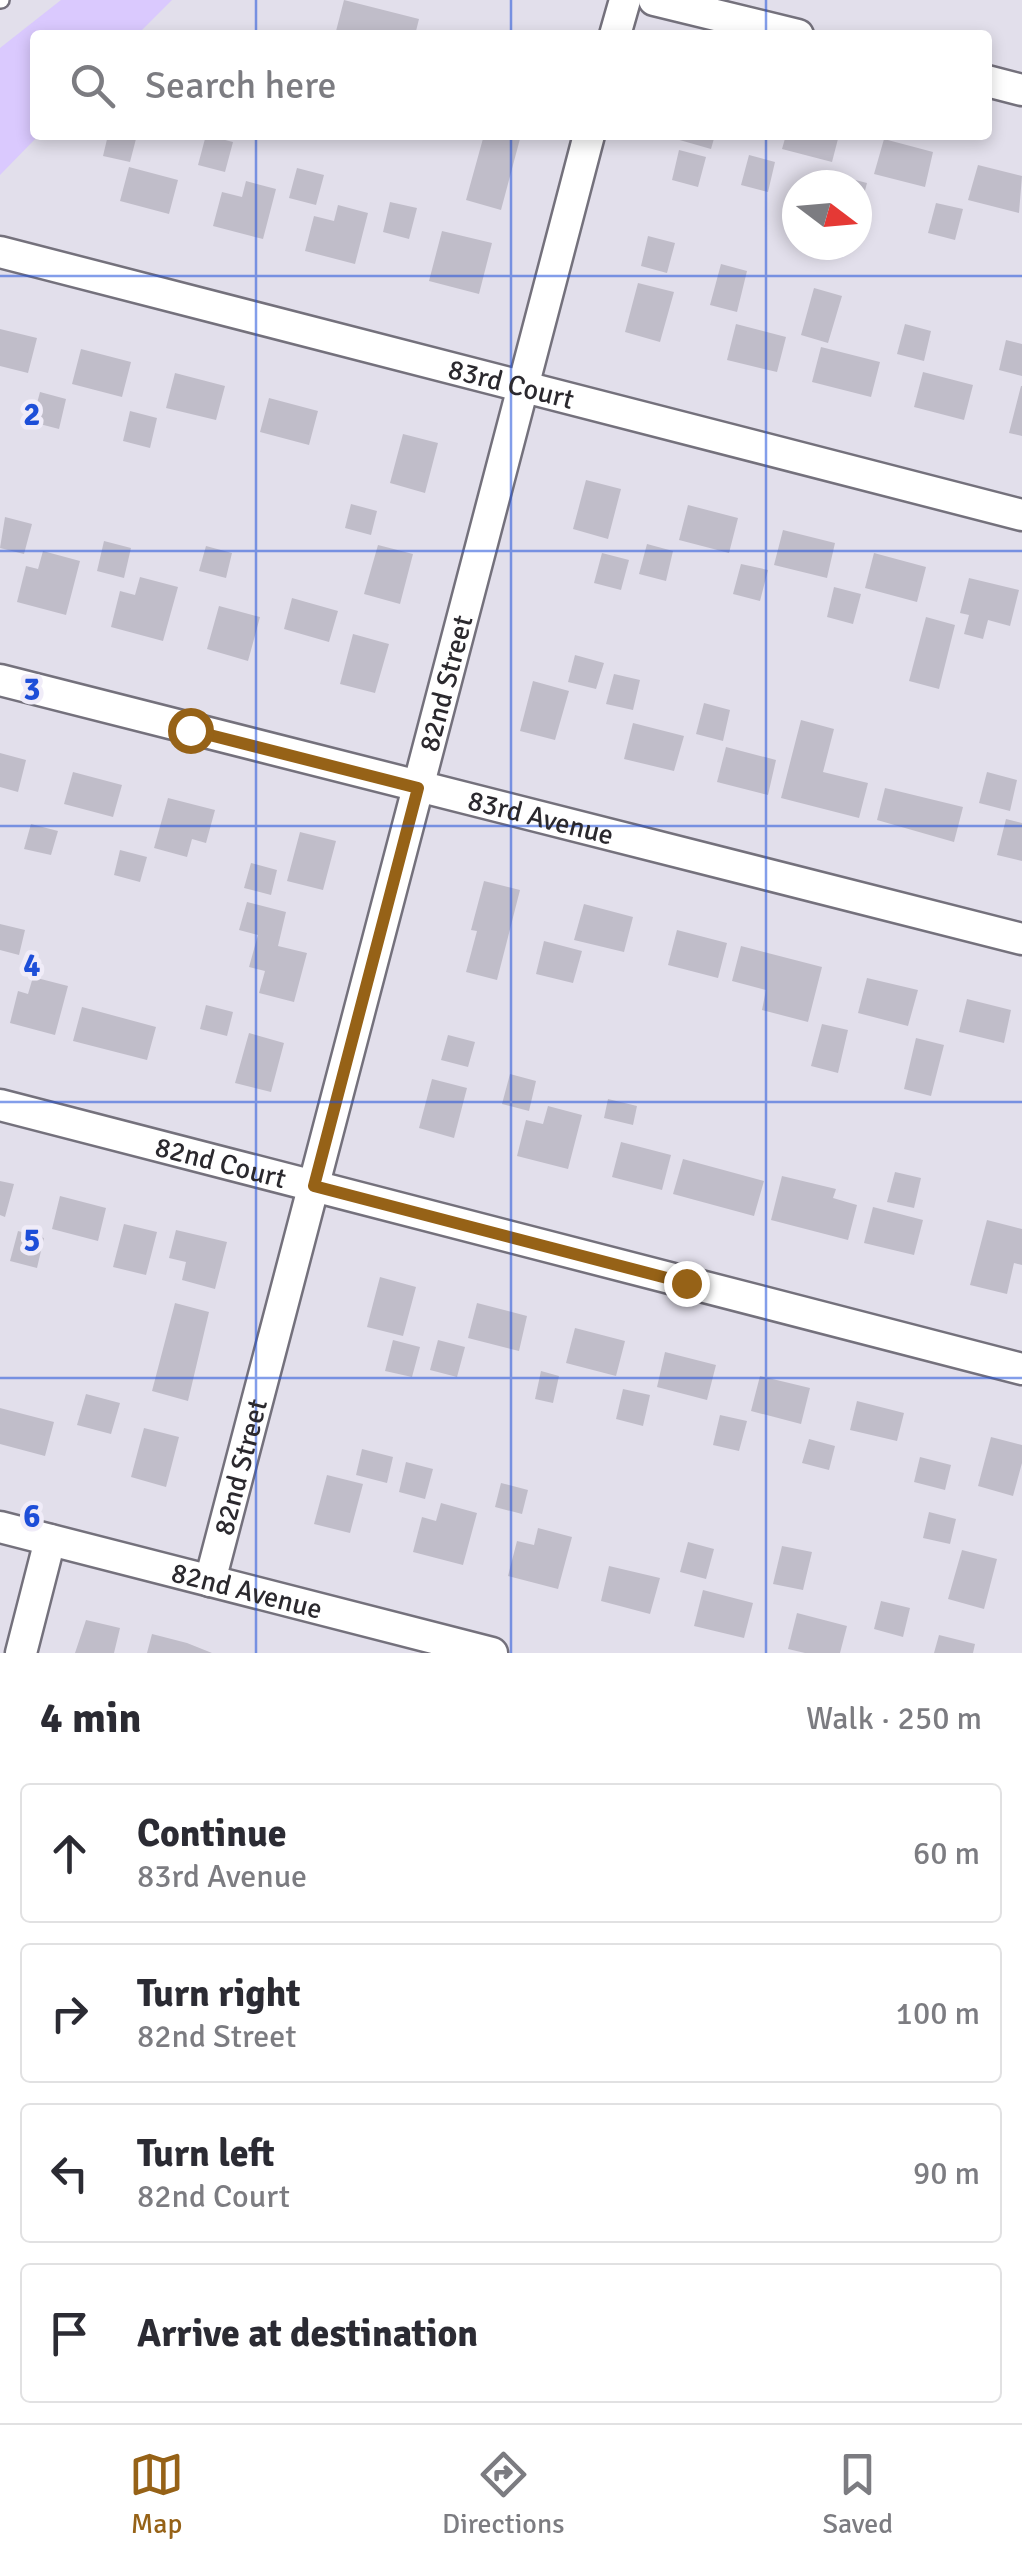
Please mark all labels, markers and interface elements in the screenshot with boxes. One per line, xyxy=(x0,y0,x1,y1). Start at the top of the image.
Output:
search box xyxy=(30,30,992,140)
icon: search xyxy=(65,58,120,113)
text: Search here xyxy=(145,62,337,109)
north arrow xyxy=(782,170,872,260)
street label: 83rd Court xyxy=(445,352,578,417)
text: 2 xyxy=(23,395,41,434)
street label: 82nd Street xyxy=(412,612,480,755)
text: 3 xyxy=(23,670,41,709)
route start xyxy=(168,708,214,754)
street label: 83rd Avenue xyxy=(464,783,617,853)
text: 4 xyxy=(23,946,41,985)
street label: 82nd Court xyxy=(151,1130,290,1196)
text: 5 xyxy=(23,1221,41,1260)
route end xyxy=(664,1261,710,1307)
street label: 82nd Street xyxy=(207,1395,275,1539)
text: 6 xyxy=(23,1497,41,1536)
street label: 82nd Avenue xyxy=(168,1556,326,1627)
text: 4 min xyxy=(40,1693,141,1744)
text: Walk · 250 m xyxy=(806,1699,982,1738)
text: Continue xyxy=(137,1810,287,1857)
icon: ahead xyxy=(42,1826,97,1881)
text: 60 m xyxy=(913,1834,980,1873)
text: 83rd Avenue xyxy=(137,1857,307,1896)
text: Turn right xyxy=(137,1970,301,2017)
icon: right xyxy=(42,1986,97,2041)
text: 100 m xyxy=(896,1994,980,2033)
text: 82nd Street xyxy=(137,2017,296,2056)
text: Turn left xyxy=(137,2130,275,2177)
icon: left xyxy=(42,2146,97,2201)
text: 90 m xyxy=(913,2154,980,2193)
text: 82nd Court xyxy=(137,2177,290,2216)
icon: arrive xyxy=(42,2306,97,2361)
text: Arrive at destination xyxy=(137,2310,478,2357)
tab: Map xyxy=(129,2447,184,2541)
tab: Directions xyxy=(442,2447,564,2541)
tab: Saved xyxy=(822,2447,893,2541)

